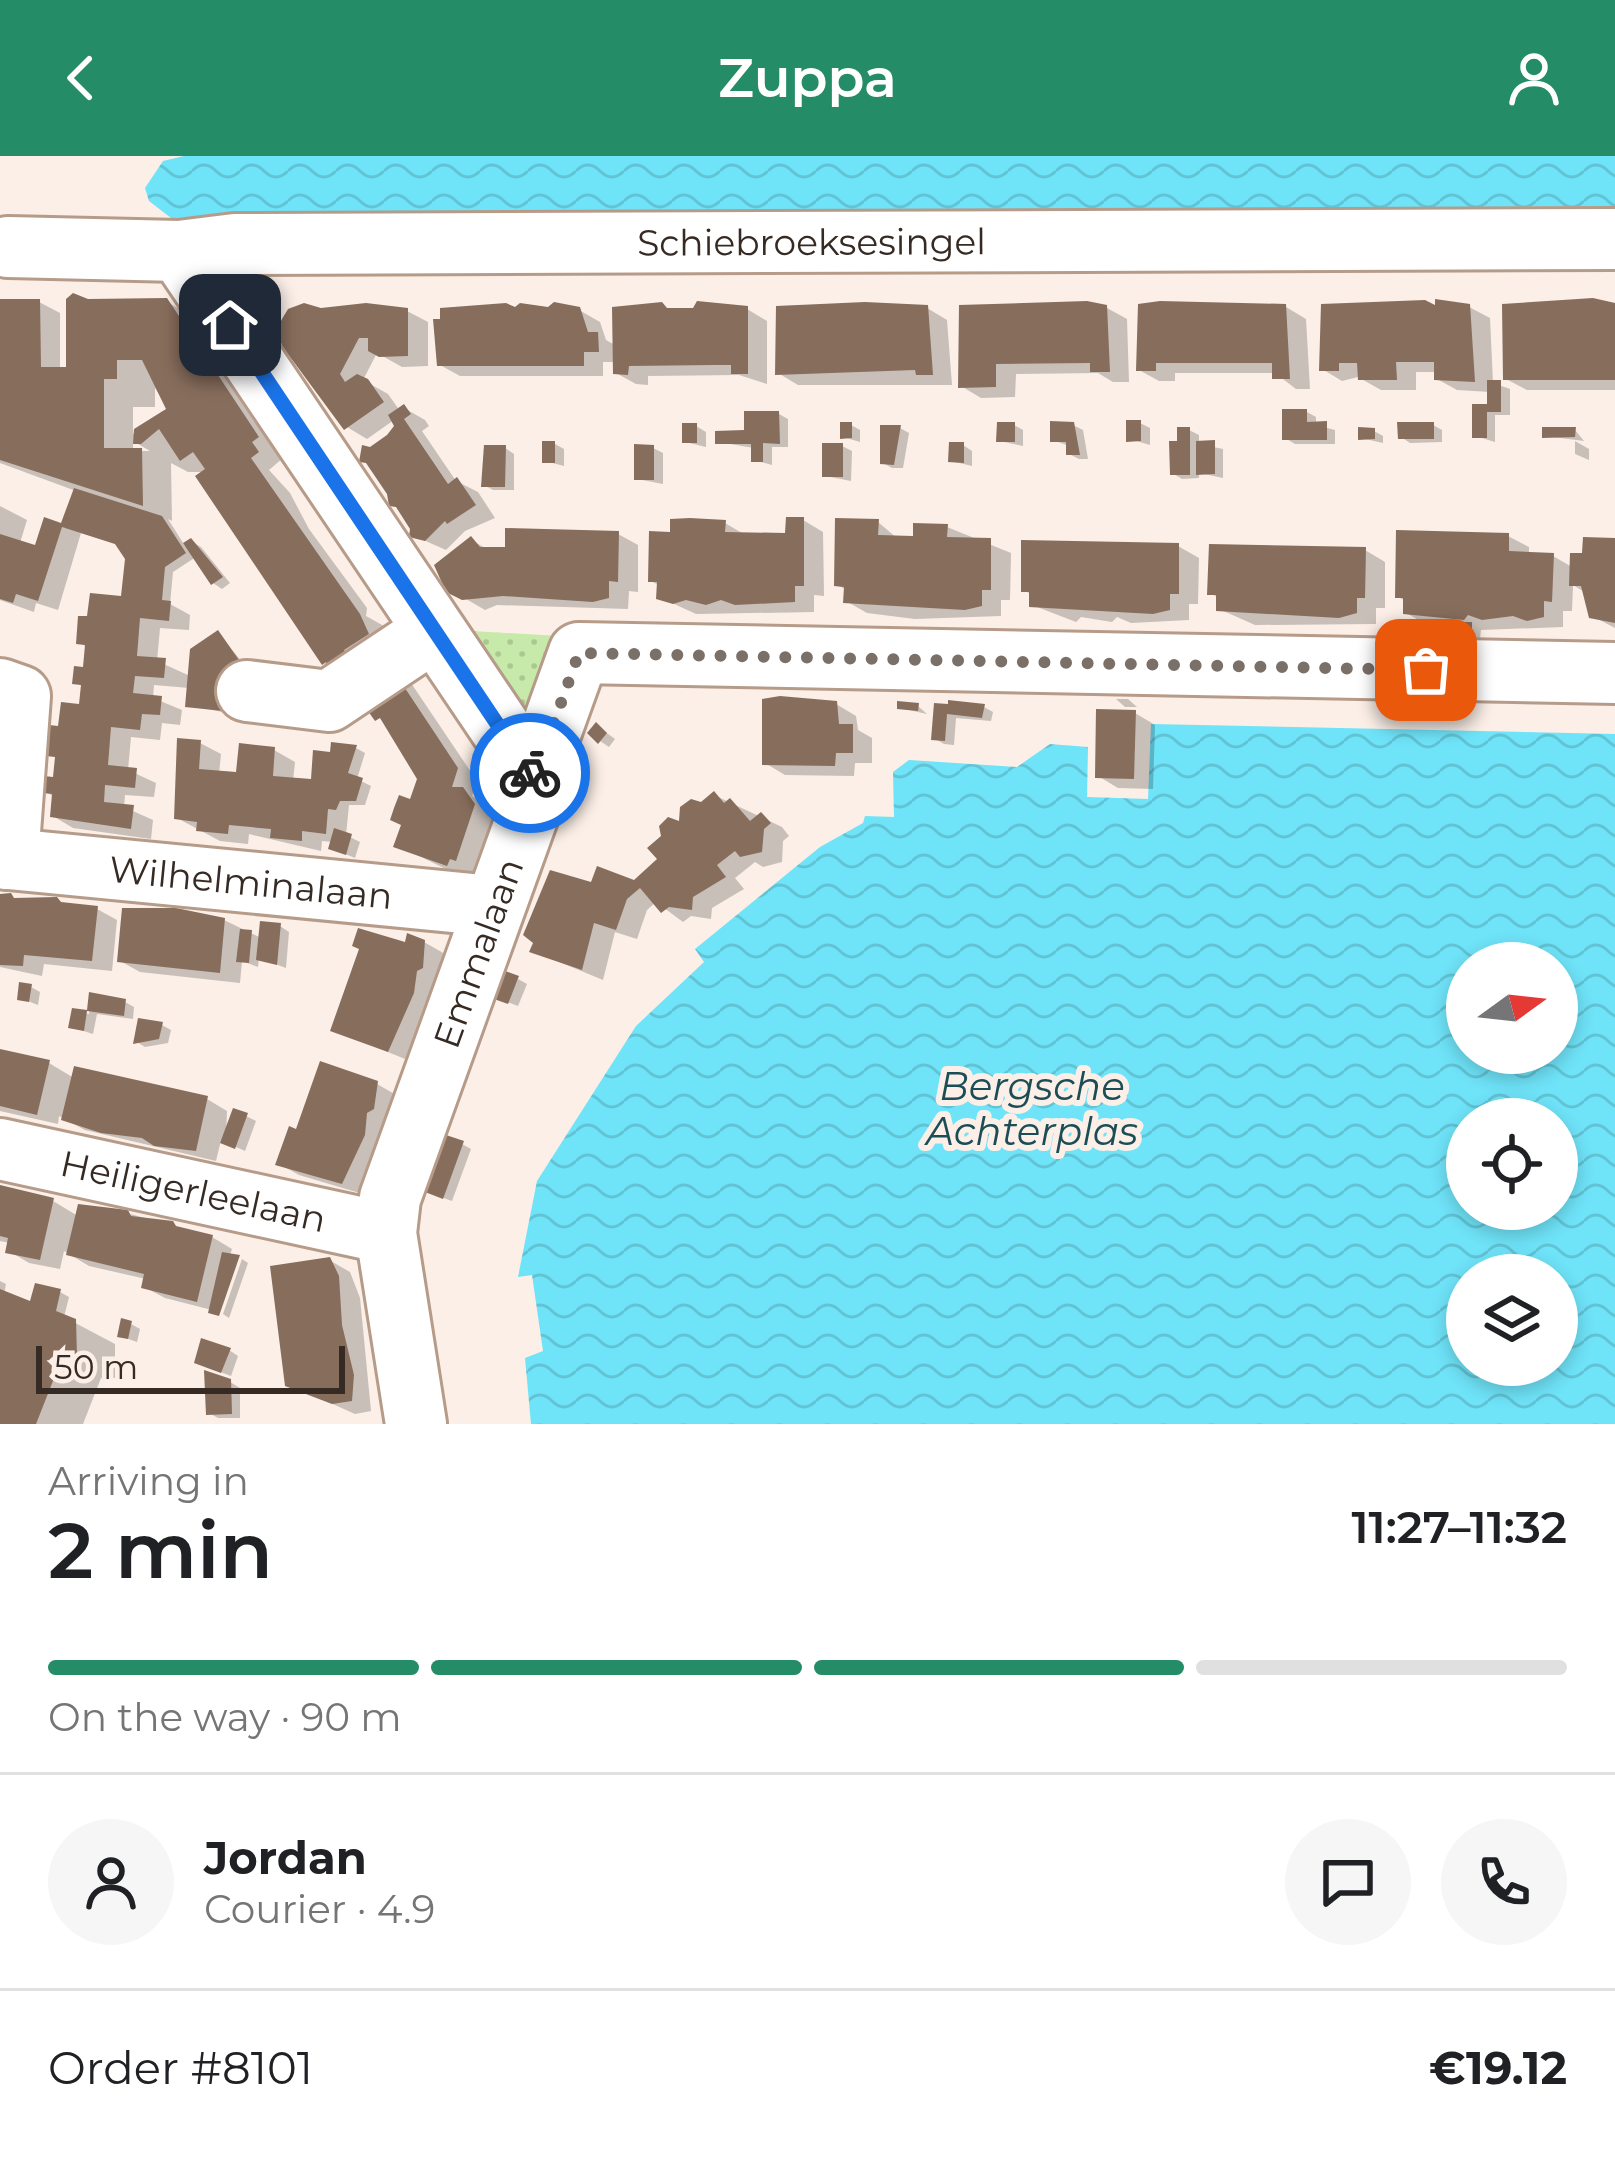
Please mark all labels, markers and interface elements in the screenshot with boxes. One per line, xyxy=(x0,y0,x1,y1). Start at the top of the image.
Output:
icon: back xyxy=(48,45,114,111)
text: Zuppa xyxy=(718,45,897,111)
icon: person xyxy=(1501,45,1567,111)
street label: Schiebroeksesingel xyxy=(637,219,986,265)
pin xyxy=(179,274,281,376)
icon: home xyxy=(197,292,263,358)
pin xyxy=(1375,619,1477,721)
icon: bag xyxy=(1393,637,1459,703)
courier xyxy=(470,713,590,833)
icon: bike xyxy=(497,740,563,806)
street label: Wilhelminalaan xyxy=(107,847,395,918)
street label: Emmalaan xyxy=(424,852,532,1054)
north arrow xyxy=(1446,942,1578,1074)
map controls xyxy=(1446,942,1578,1386)
water label: Bergsche Achterplas xyxy=(924,1062,1138,1155)
button: locate xyxy=(1446,1098,1578,1230)
street label: Heiligerleelaan xyxy=(57,1141,330,1241)
button: layers xyxy=(1446,1254,1578,1386)
scale bar xyxy=(36,1340,345,1393)
text: 50 m xyxy=(54,1347,138,1387)
text: Arriving in xyxy=(48,1457,249,1505)
text: 11:27–11:32 xyxy=(1351,1499,1567,1554)
text: 2 min xyxy=(48,1502,273,1598)
text: On the way · 90 m xyxy=(48,1693,402,1741)
button: person xyxy=(48,1819,174,1945)
button: chat xyxy=(1285,1819,1411,1945)
button: phone xyxy=(1441,1819,1567,1945)
text: Jordan xyxy=(204,1830,367,1885)
text: Courier · 4.9 xyxy=(204,1885,435,1933)
text: Order #8101 xyxy=(48,2040,313,2095)
text: €19.12 xyxy=(1429,2040,1567,2095)

